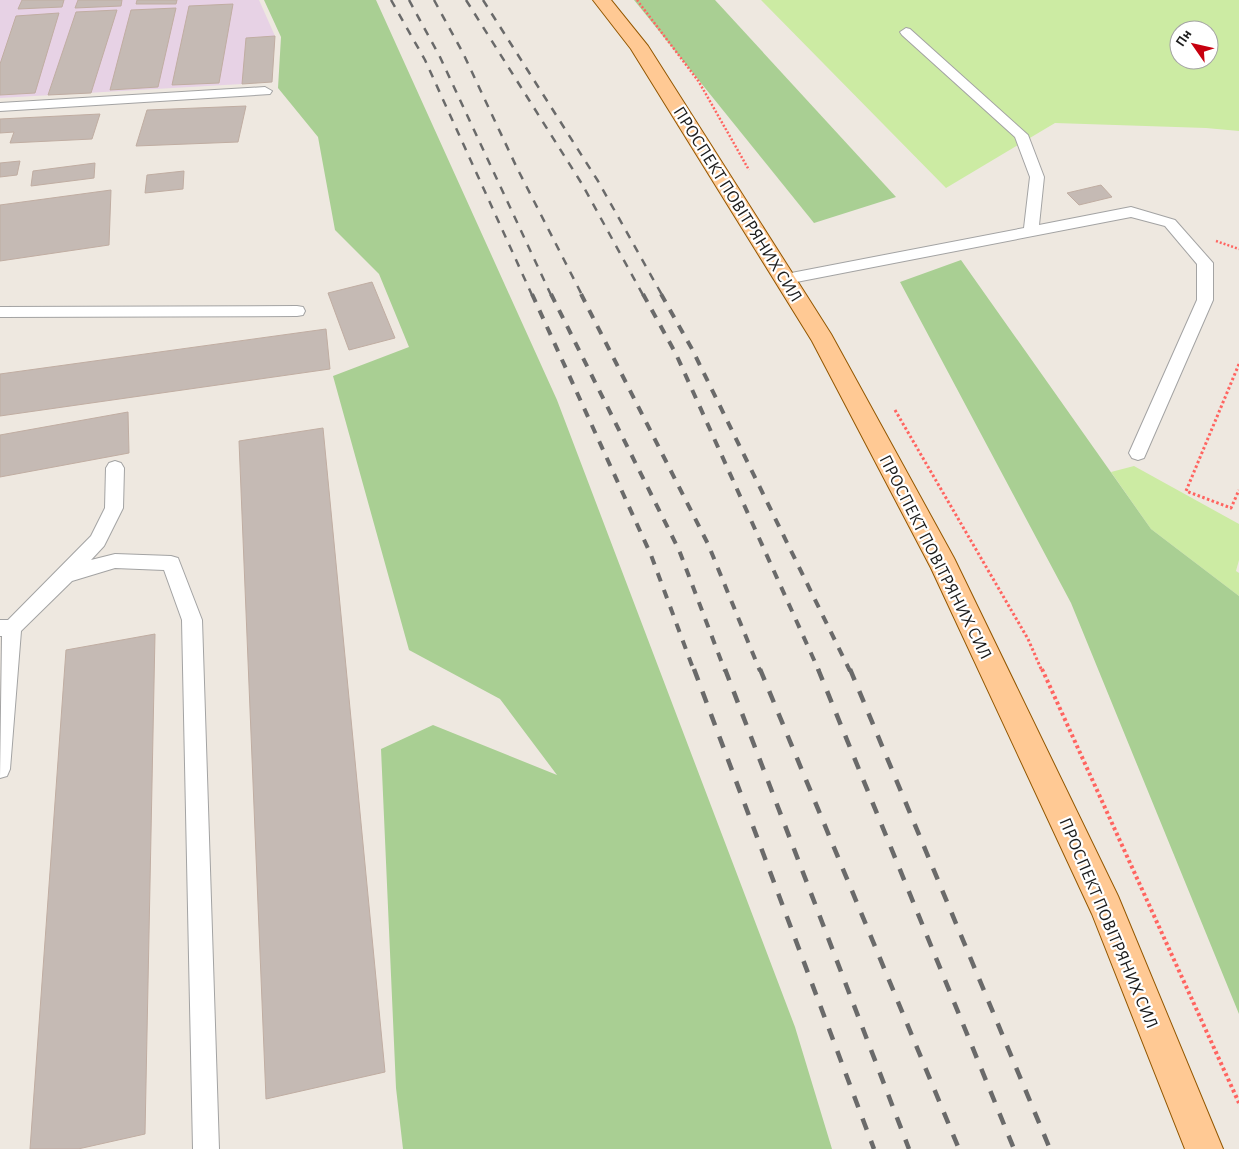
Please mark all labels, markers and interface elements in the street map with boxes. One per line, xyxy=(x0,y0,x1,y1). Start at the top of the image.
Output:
north arrow xyxy=(1169,20,1219,70)
text: Пн xyxy=(1173,27,1195,49)
street label: ПРОСПЕКТ ПОВІТРЯНИХ СИЛ xyxy=(669,103,805,306)
street label: ПРОСПЕКТ ПОВІТРЯНИХ СИЛ xyxy=(876,452,995,663)
street label: ПРОСПЕКТ ПОВІТРЯНИХ СИЛ xyxy=(1055,815,1161,1031)

